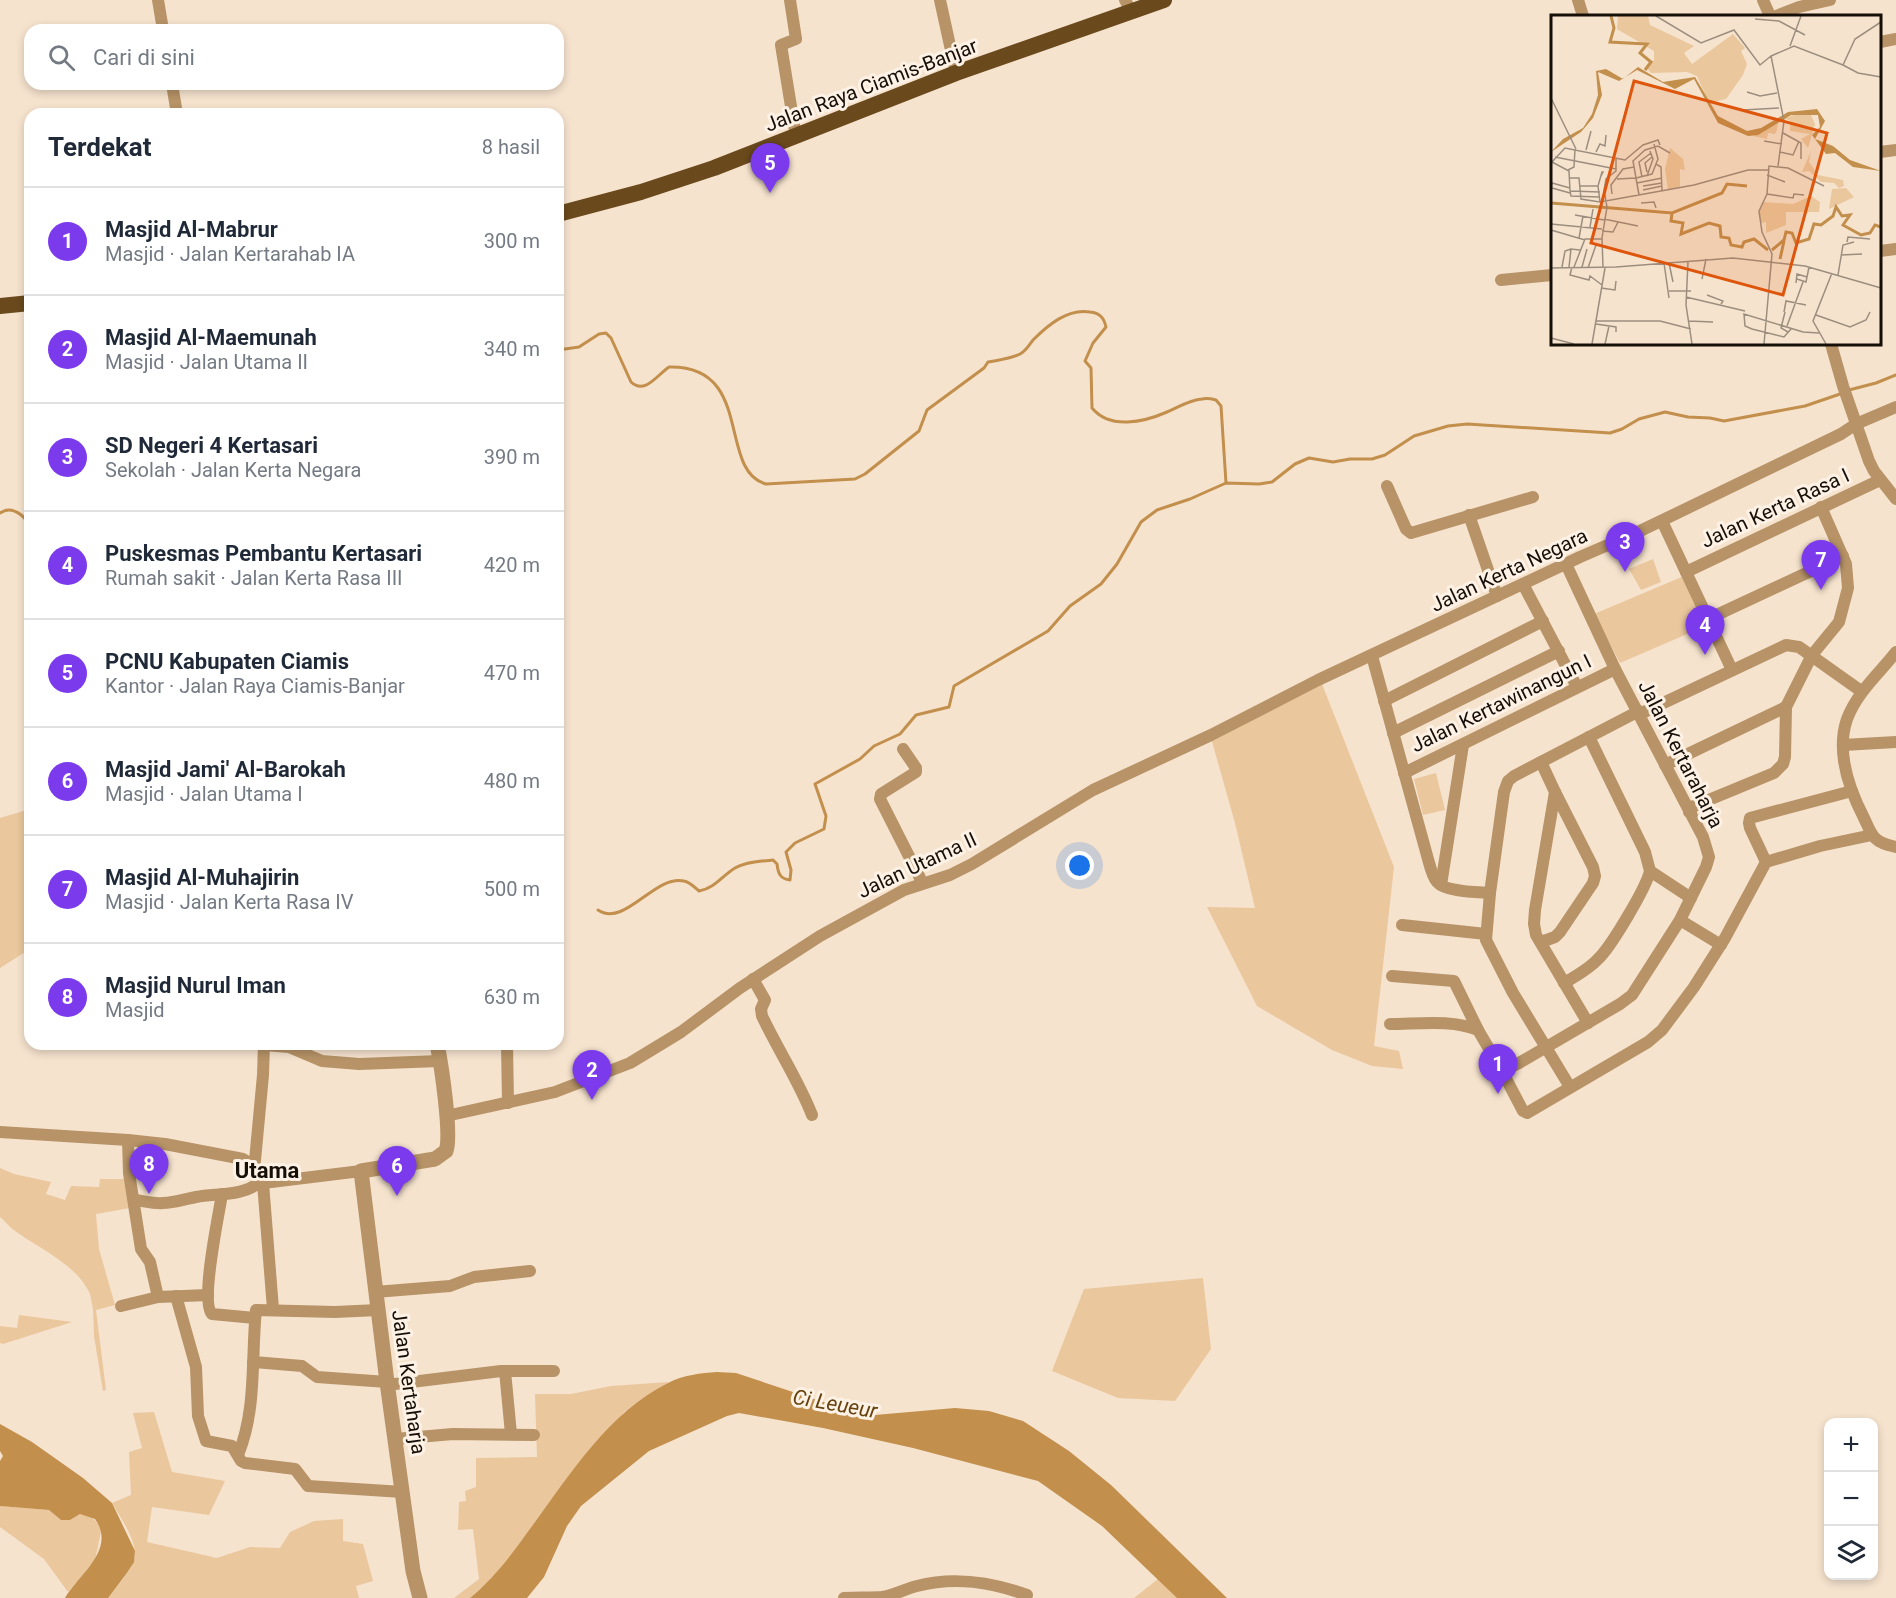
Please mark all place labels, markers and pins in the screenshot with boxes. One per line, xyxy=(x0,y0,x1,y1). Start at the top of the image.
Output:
pin: 5 xyxy=(750,144,790,193)
pin: 3 xyxy=(1606,522,1644,572)
pin: 7 xyxy=(1802,540,1840,590)
pin: 4 xyxy=(1686,606,1724,655)
pin: 1 xyxy=(1478,1044,1518,1094)
pin: 2 xyxy=(572,1050,612,1100)
pin: 8 xyxy=(130,1144,168,1194)
pin: 6 xyxy=(378,1146,416,1196)

